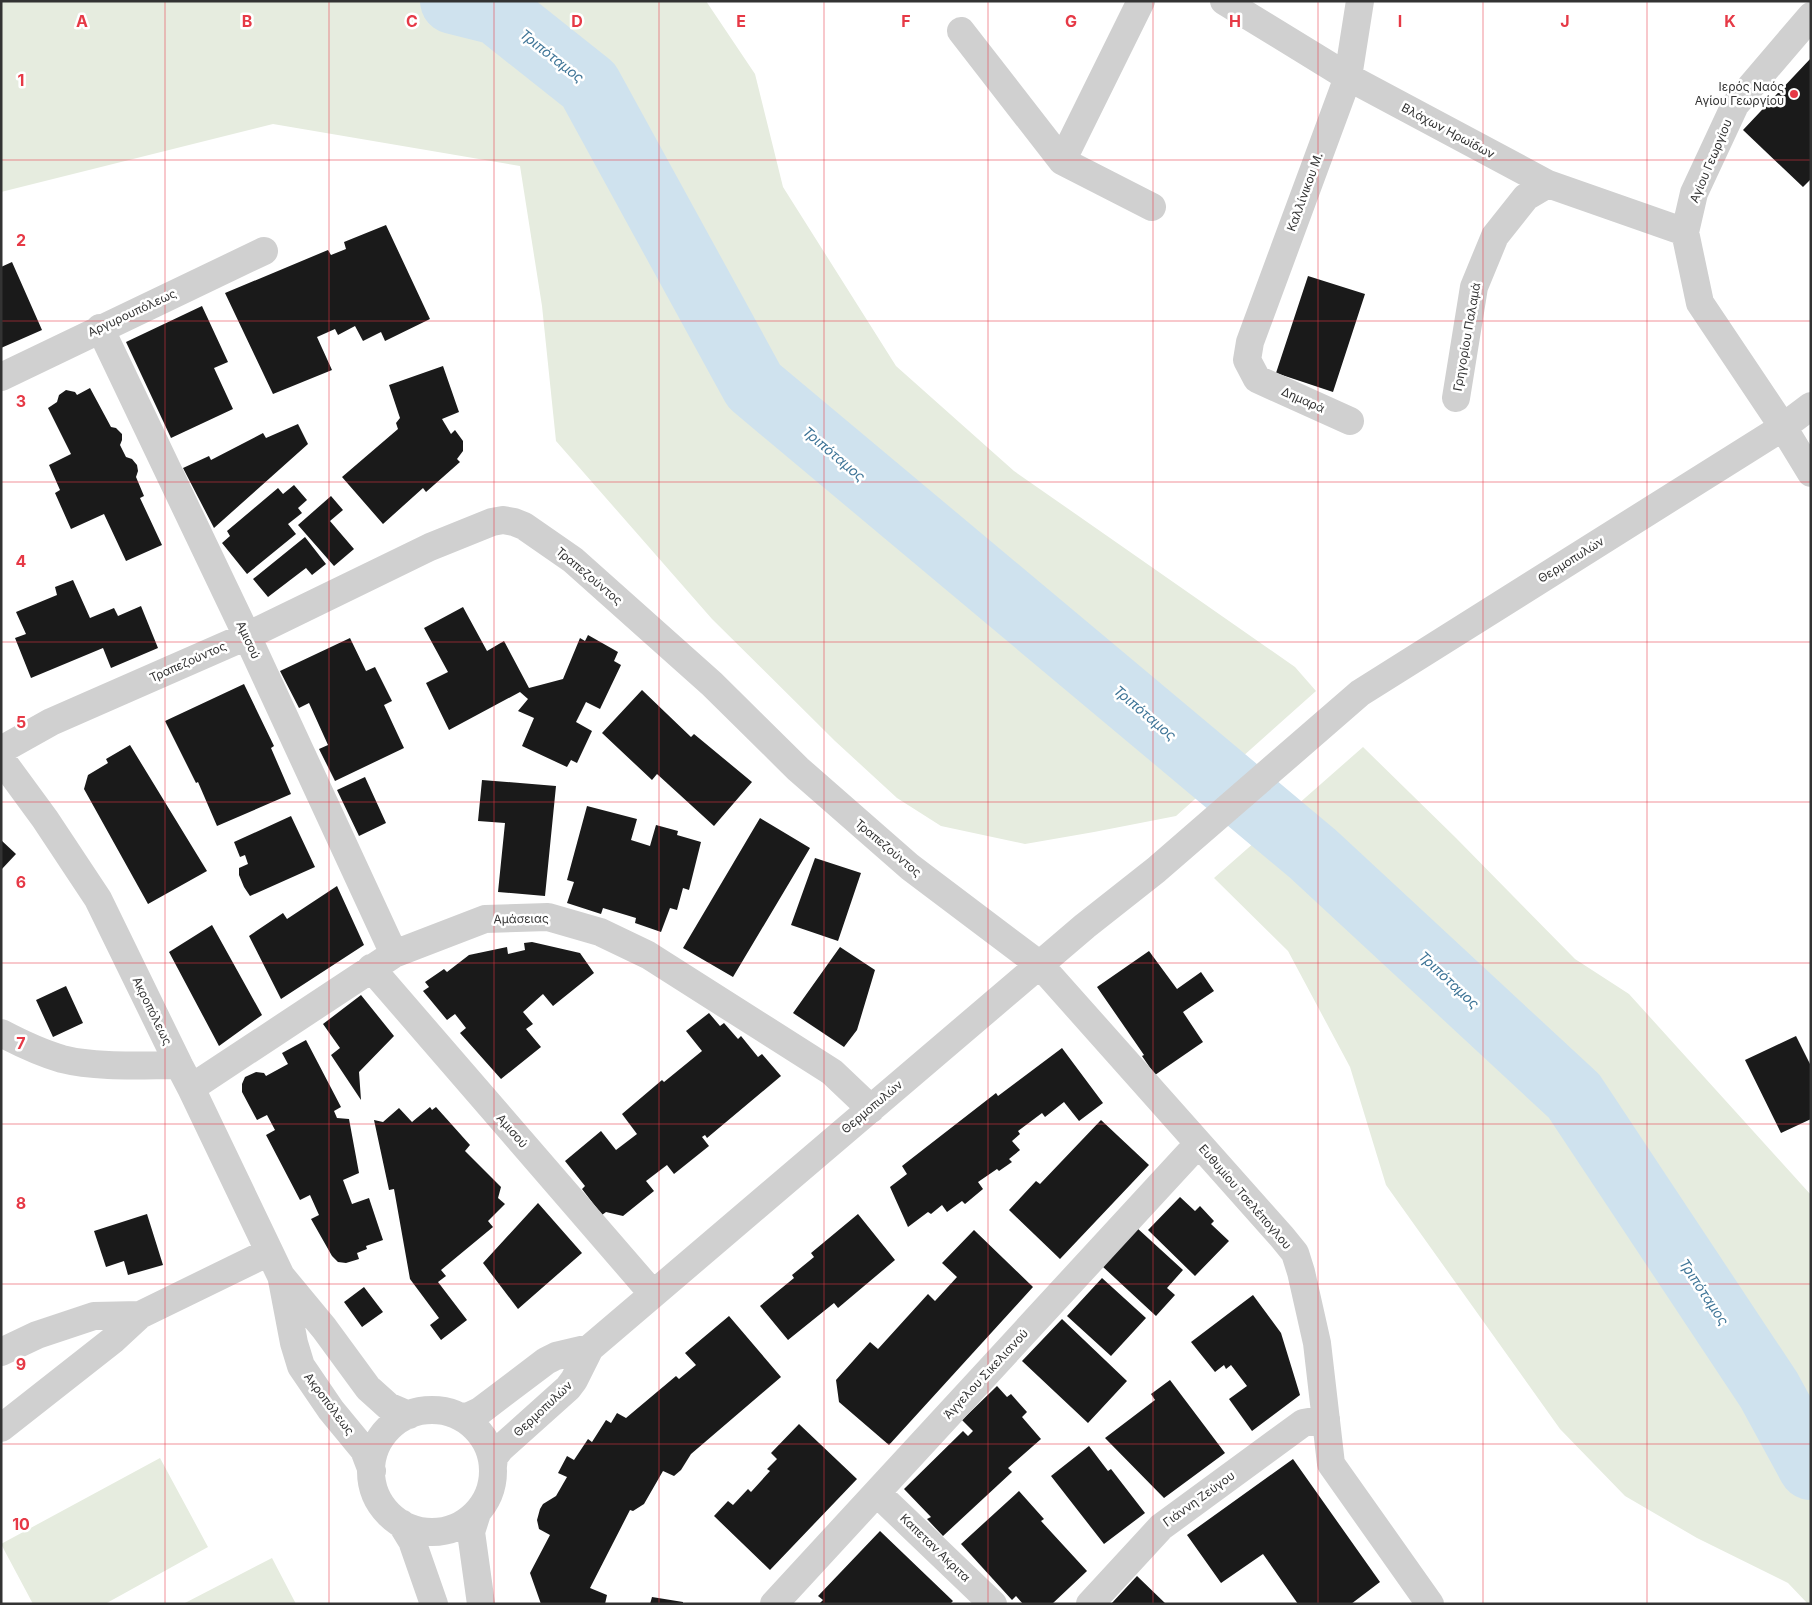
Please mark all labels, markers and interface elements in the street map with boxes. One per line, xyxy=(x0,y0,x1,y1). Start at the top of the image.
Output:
text: A xyxy=(76,11,88,31)
text: B xyxy=(242,11,252,31)
text: C xyxy=(406,11,418,31)
text: D xyxy=(571,11,583,31)
text: E xyxy=(736,11,746,31)
text: F xyxy=(901,11,911,31)
text: G xyxy=(1065,11,1077,31)
text: H xyxy=(1229,11,1241,31)
text: I xyxy=(1398,11,1402,31)
text: J xyxy=(1560,11,1570,31)
text: K xyxy=(1724,11,1736,31)
water label: Τριπόταμος xyxy=(517,25,588,86)
text: 1 xyxy=(18,70,24,90)
place label: Ιερός Ναός Αγίου Γεωργίου xyxy=(1695,79,1784,108)
marker: Ιερός Ναός Αγίου Γεωργίου xyxy=(1788,88,1800,100)
street label: Βλάχων Ηρωίδων xyxy=(1399,100,1497,161)
street label: Αγίου Γεωργίου xyxy=(1686,117,1735,205)
street label: Καλλίνικου Μ. xyxy=(1283,150,1326,233)
text: 2 xyxy=(16,230,26,250)
street label: Γρηγορίου Παλαμά xyxy=(1450,282,1483,392)
street label: Αργυρουπόλεως xyxy=(85,285,179,340)
street label: Δημαρά xyxy=(1279,383,1327,416)
text: 3 xyxy=(16,391,26,411)
water label: Τριπόταμος xyxy=(800,422,869,485)
street label: Θερμοπυλών xyxy=(1535,533,1607,586)
street label: Τραπεζούντος xyxy=(553,543,626,608)
text: 4 xyxy=(16,551,27,571)
street label: Αμισού xyxy=(233,618,264,661)
street label: Τραπεζούντος xyxy=(147,638,229,685)
water label: Τριπόταμος xyxy=(1111,681,1180,744)
text: 5 xyxy=(16,712,26,732)
street label: Τραπεζούντος xyxy=(852,815,925,880)
text: 6 xyxy=(16,872,26,892)
street label: Αμάσειας xyxy=(493,911,549,926)
water label: Τριπόταμος xyxy=(1416,947,1483,1012)
street label: Ακροπόλεως xyxy=(129,974,176,1048)
text: 7 xyxy=(16,1033,26,1053)
street label: Θερμοπυλών xyxy=(838,1077,905,1137)
street label: Αμισού xyxy=(494,1111,531,1151)
street label: Ευθυμίου Τσελέπογλου xyxy=(1196,1141,1295,1252)
text: 8 xyxy=(16,1193,26,1213)
water label: Τριπόταμος xyxy=(1676,1255,1733,1328)
street label: Άγγελου Σικελιανού xyxy=(940,1326,1031,1422)
text: 9 xyxy=(16,1354,26,1374)
street label: Ακροπόλεως xyxy=(301,1370,358,1438)
street label: Θερμοπυλών xyxy=(510,1377,575,1440)
street label: Γιάννη Ζεύγου xyxy=(1160,1468,1237,1530)
street label: Καπεταν Ακριτα xyxy=(897,1510,973,1585)
text: 10 xyxy=(12,1514,30,1534)

